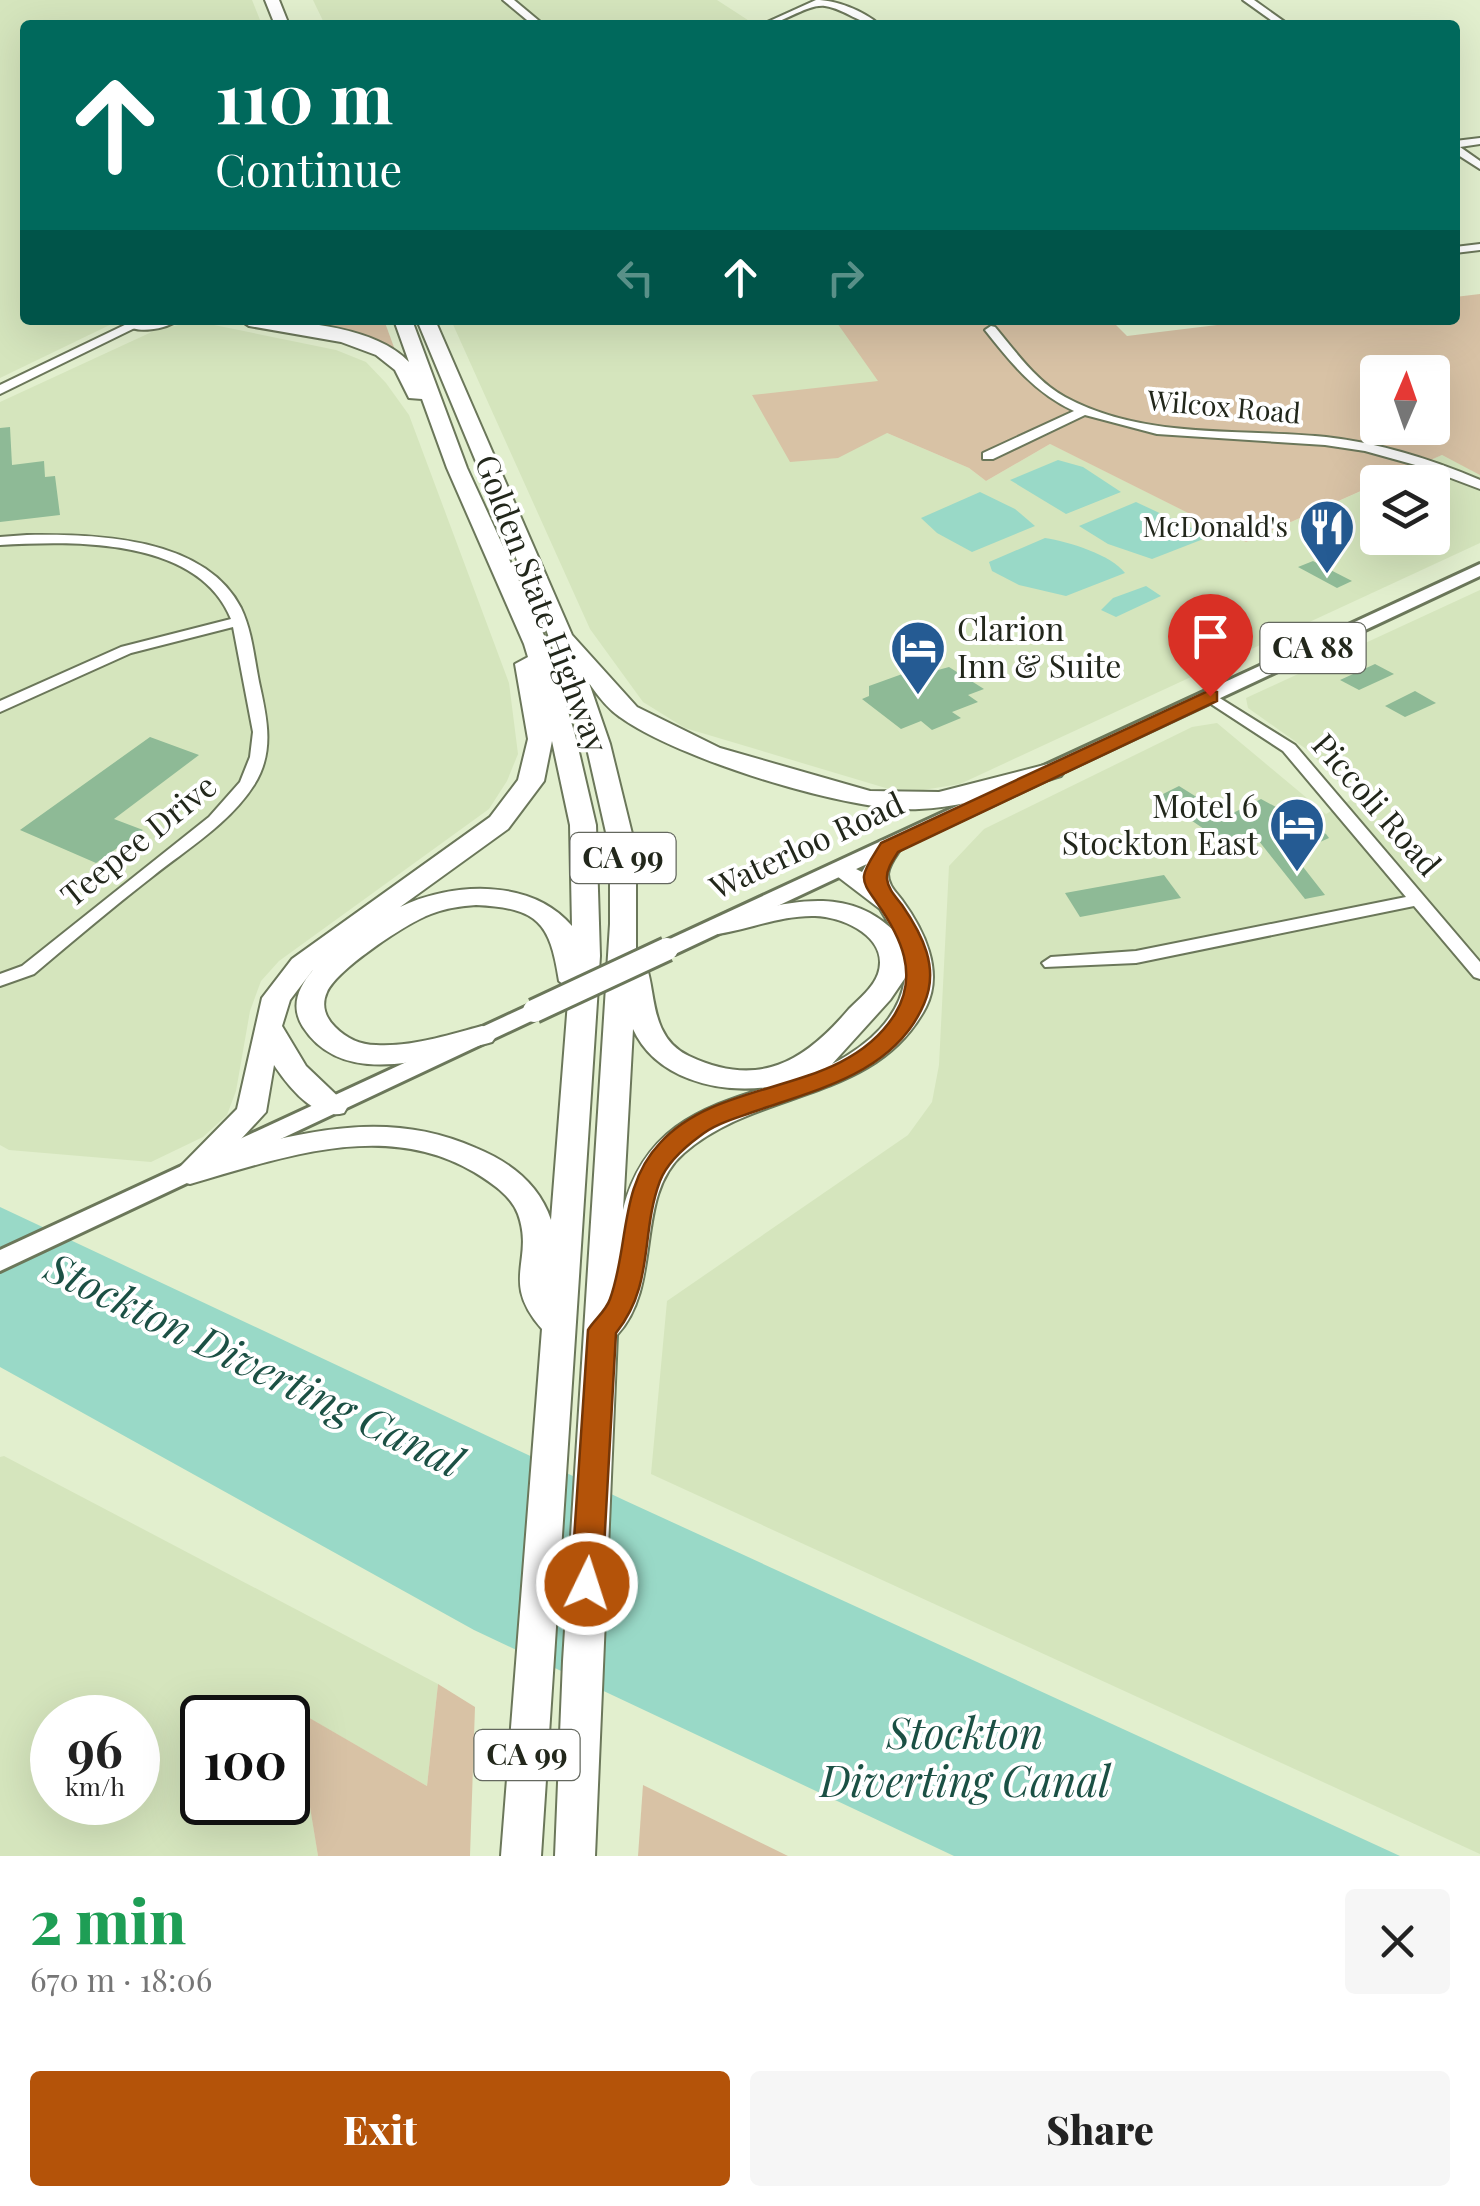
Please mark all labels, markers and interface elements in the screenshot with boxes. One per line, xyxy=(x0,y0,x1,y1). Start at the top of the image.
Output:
text: 110 m xyxy=(215,48,393,142)
icon: ahead xyxy=(50,60,180,190)
text: Continue xyxy=(215,138,402,198)
icon: left xyxy=(608,250,663,305)
icon: ahead xyxy=(713,250,768,305)
icon: right xyxy=(818,250,873,305)
north arrow xyxy=(1360,355,1450,445)
map controls xyxy=(1360,355,1450,555)
street label: Wilcox Road xyxy=(1145,380,1302,431)
street label: Golden State Highway xyxy=(467,448,620,758)
button: layers xyxy=(1360,465,1450,555)
restaurant icon: McDonald's xyxy=(1297,497,1357,576)
place label: McDonald's xyxy=(1142,507,1288,544)
pin xyxy=(1168,594,1253,697)
place label: Clarion Inn & Suite xyxy=(957,606,1122,686)
icon: arrive xyxy=(1183,609,1238,664)
hotel icon: Clarion Inn & Suite xyxy=(888,618,948,697)
road number: CA 88 xyxy=(1260,623,1366,673)
street label: Piccoli Road xyxy=(1304,723,1452,884)
street label: Teepee Drive xyxy=(51,763,224,915)
street label: Waterloo Road xyxy=(701,780,910,908)
place label: Motel 6 Stockton East xyxy=(1062,783,1259,863)
hotel icon: Motel 6 Stockton East xyxy=(1267,795,1327,874)
road number: CA 99 xyxy=(570,833,676,883)
water label: Stockton Diverting Canal xyxy=(36,1237,475,1490)
position arrow xyxy=(535,1532,639,1636)
speed limit sign: 100 xyxy=(180,1695,310,1825)
water label: Stockton Diverting Canal xyxy=(818,1704,1112,1808)
text: 96 xyxy=(67,1714,123,1781)
road number: CA 99 xyxy=(474,1730,580,1780)
text: km/h xyxy=(65,1769,125,1802)
text: 2 min xyxy=(30,1879,186,1959)
button: close xyxy=(1345,1889,1450,1994)
text: 670 m · 18:06 xyxy=(30,1957,212,2000)
button: Exit xyxy=(30,2071,730,2186)
button: Share xyxy=(750,2071,1450,2186)

